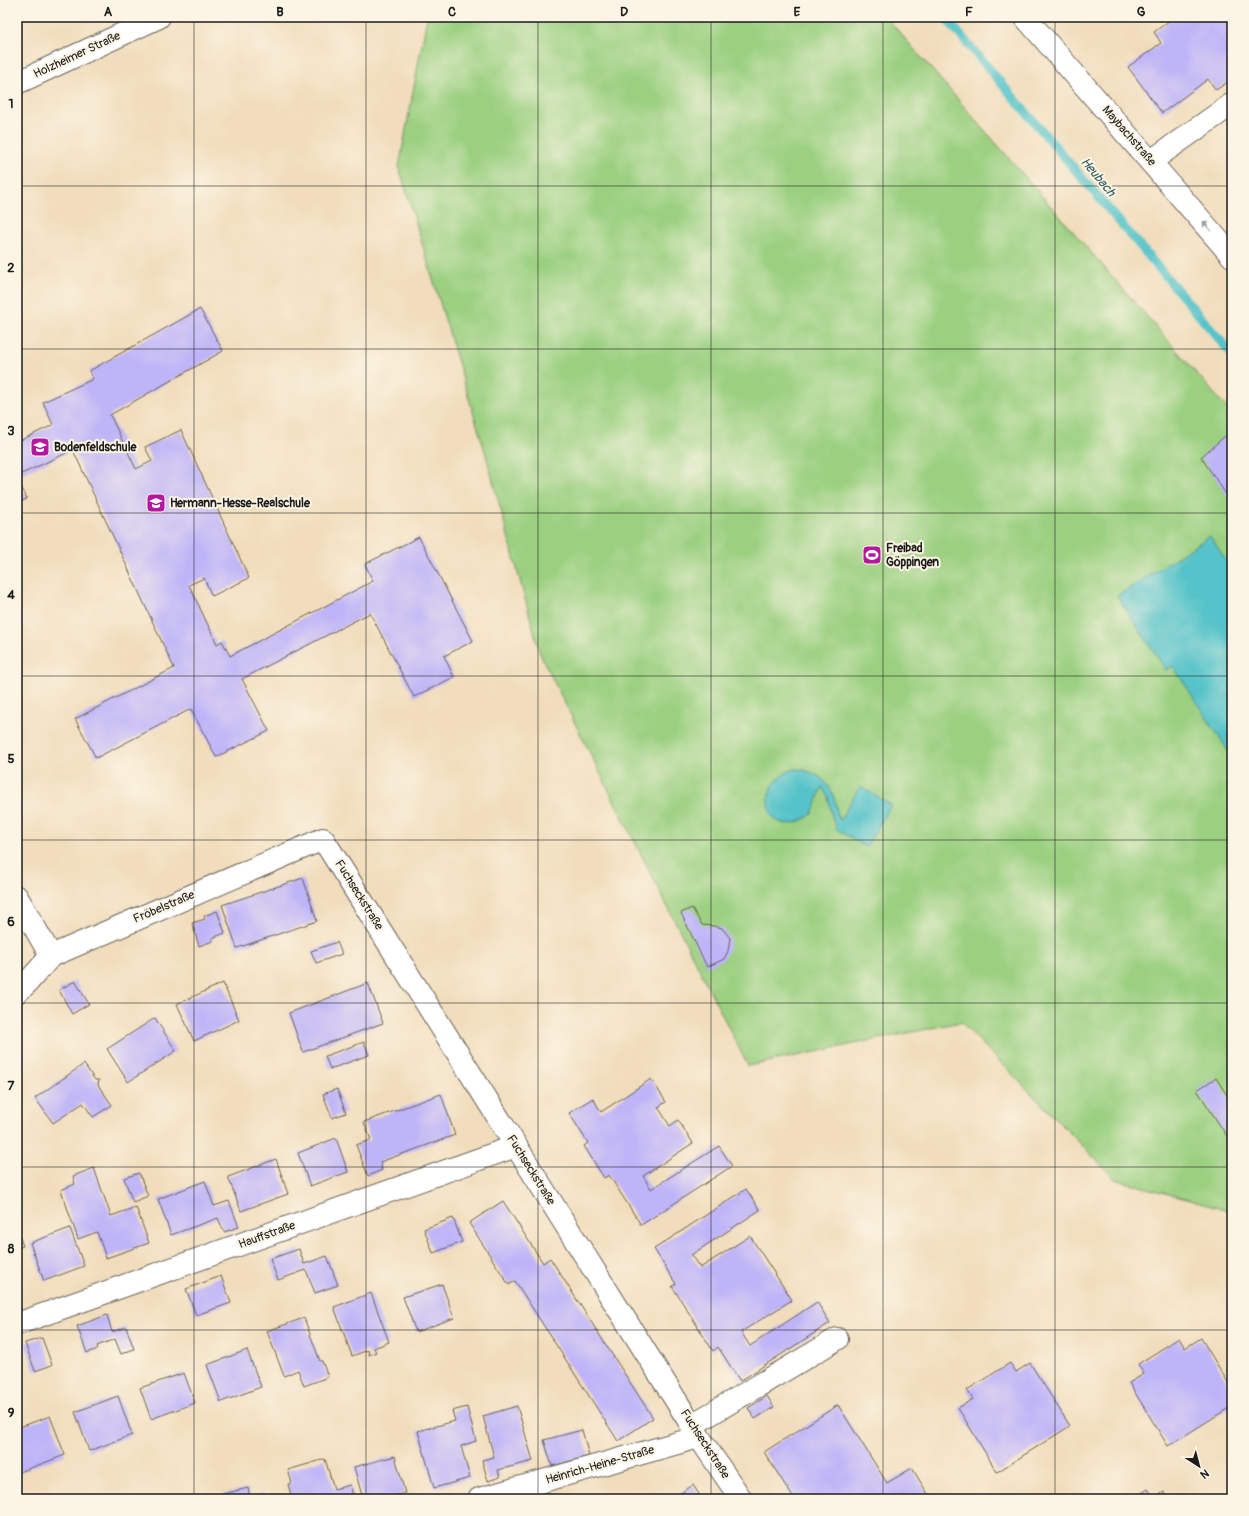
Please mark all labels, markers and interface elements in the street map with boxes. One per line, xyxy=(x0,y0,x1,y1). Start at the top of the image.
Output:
text: A xyxy=(104,4,113,20)
text: B xyxy=(276,4,284,20)
text: C xyxy=(448,4,456,20)
text: D xyxy=(620,4,628,20)
text: E xyxy=(794,4,801,20)
text: F xyxy=(965,4,973,20)
text: G xyxy=(1137,4,1146,20)
street label: Holzheimer Straße xyxy=(31,28,123,82)
text: 1 xyxy=(8,96,14,112)
street label: Maybachstraße xyxy=(1099,103,1159,169)
water label: Heubach xyxy=(1077,154,1119,200)
one-way arrow xyxy=(1202,221,1211,232)
text: 2 xyxy=(7,260,15,276)
text: 3 xyxy=(7,423,15,439)
school or university icon: Bodenfeldschule xyxy=(29,436,51,458)
place label: Bodenfeldschule xyxy=(54,440,138,455)
school or university icon: Hermann-Hesse-Realschule xyxy=(145,492,167,514)
place label: Hermann-Hesse-Realschule xyxy=(170,496,311,511)
place label: Freibad Göppingen xyxy=(886,541,939,570)
sports icon: Freibad Göppingen xyxy=(861,544,883,566)
text: 4 xyxy=(7,587,15,603)
text: 5 xyxy=(7,751,15,767)
street label: Fuchseckstraße xyxy=(331,857,387,933)
street label: Fröbelstraße xyxy=(131,887,197,927)
text: 6 xyxy=(7,914,15,930)
text: 7 xyxy=(8,1078,15,1094)
street label: Fuchseckstraße xyxy=(503,1132,559,1208)
street label: Hauffstraße xyxy=(237,1218,298,1252)
text: 8 xyxy=(8,1241,15,1257)
text: 9 xyxy=(8,1405,15,1421)
street label: Fuchseckstraße xyxy=(677,1406,733,1482)
street label: Heinrich-Heine-Straße xyxy=(544,1442,656,1488)
north arrow xyxy=(1179,1446,1219,1486)
text: N xyxy=(1197,1466,1211,1481)

